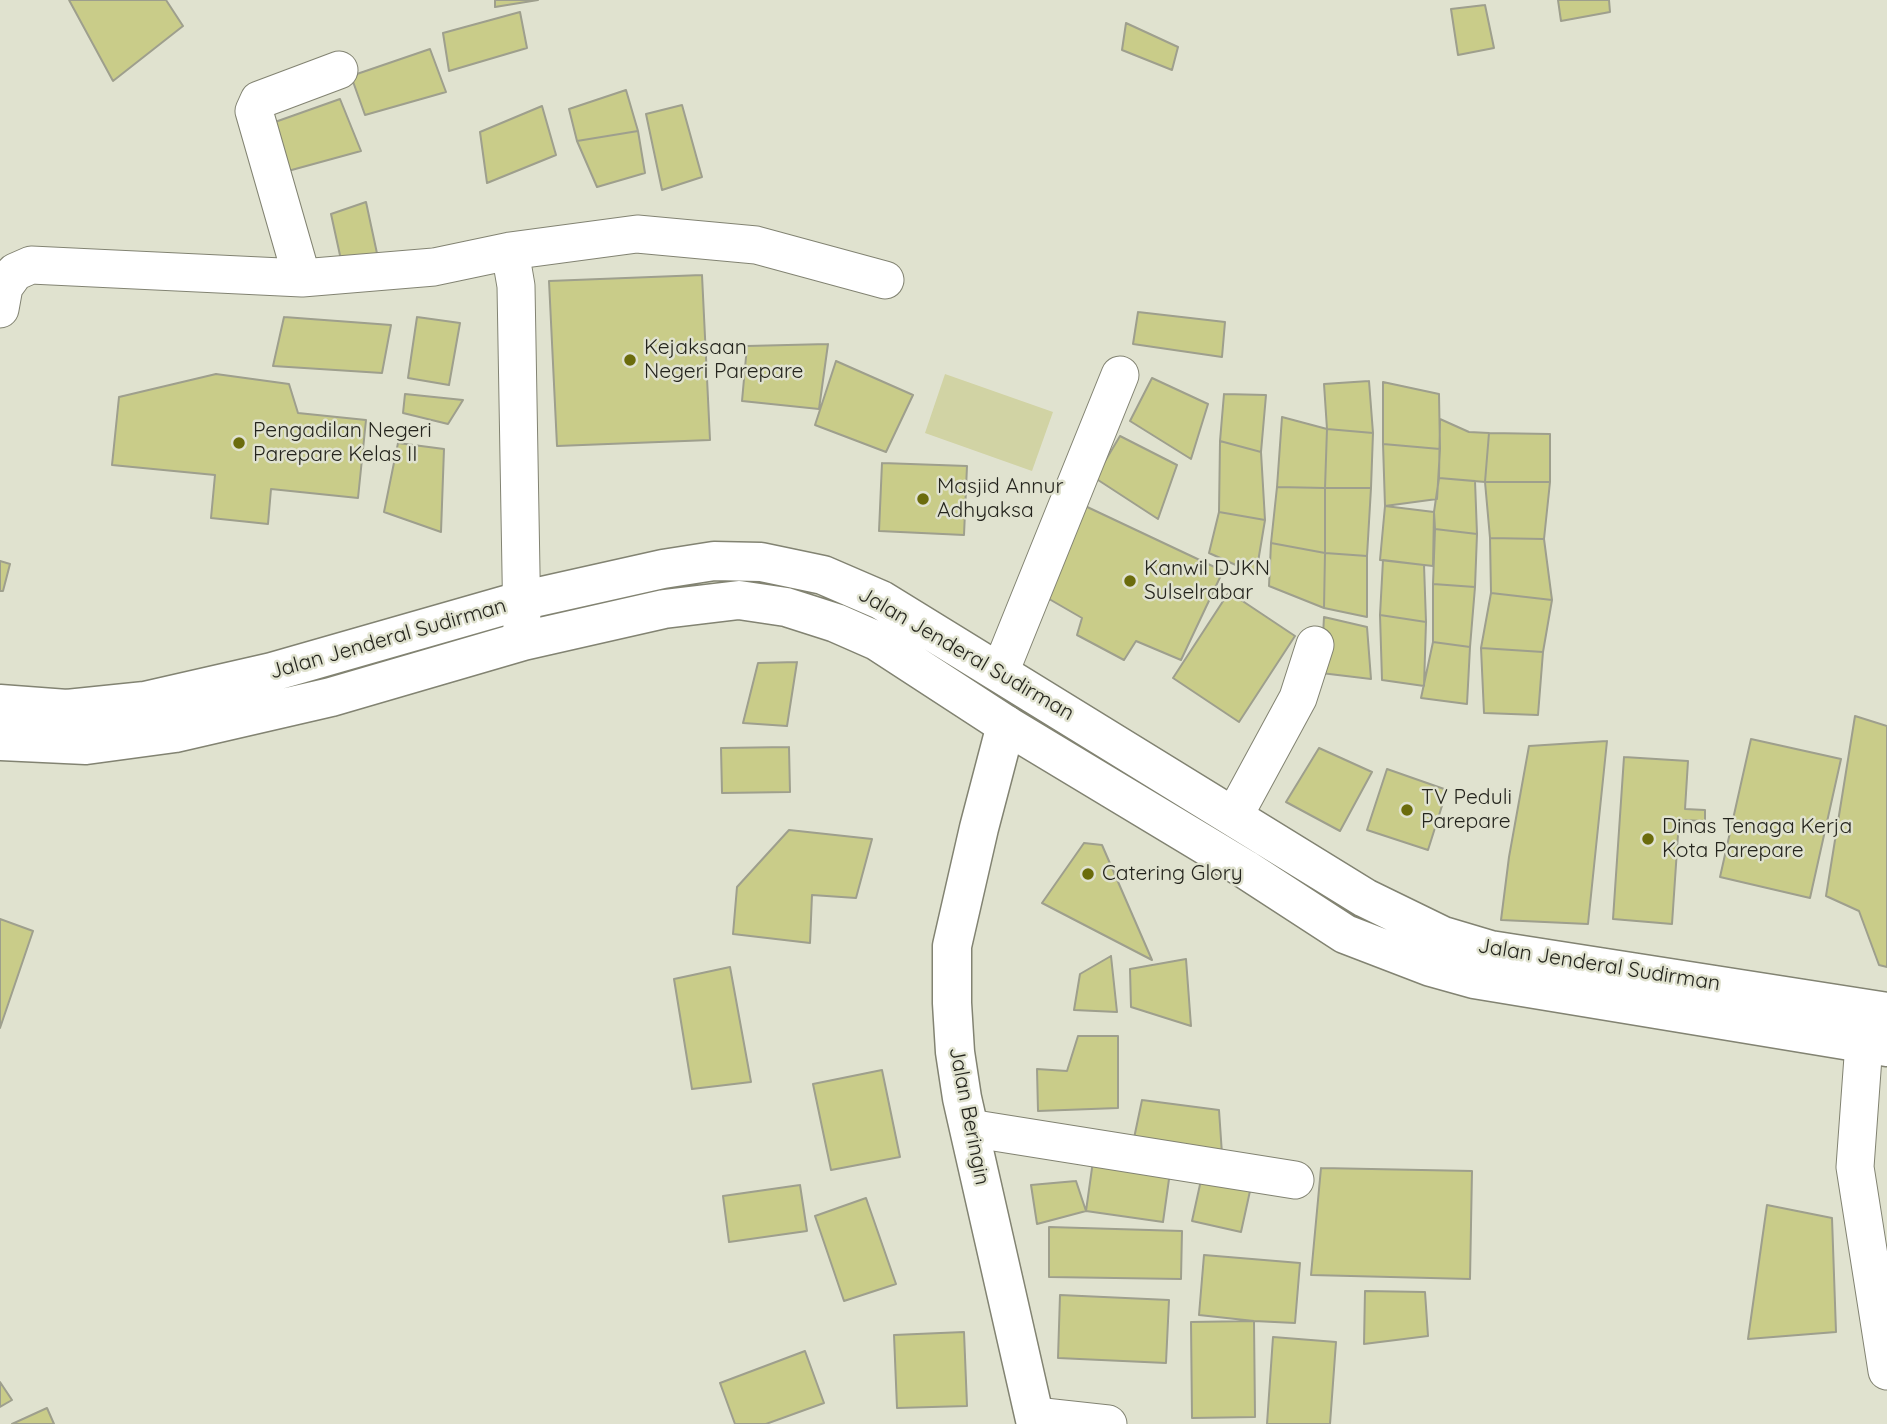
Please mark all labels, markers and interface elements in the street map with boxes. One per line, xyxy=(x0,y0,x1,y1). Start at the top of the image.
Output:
place label: Kejaksaan Negeri Parepare xyxy=(644,335,803,385)
marker: Kejaksaan Negeri Parepare xyxy=(622,352,638,368)
place label: Pengadilan Negeri Parepare Kelas II xyxy=(253,418,432,468)
marker: Pengadilan Negeri Parepare Kelas II xyxy=(231,435,247,451)
place label: Masjid Annur Adhyaksa xyxy=(937,474,1063,524)
marker: Masjid Annur Adhyaksa xyxy=(915,491,931,507)
place label: Kanwil DJKN Sulselrabar xyxy=(1144,556,1270,606)
marker: Kanwil DJKN Sulselrabar xyxy=(1122,573,1138,589)
street label: Jalan Jenderal Sudirman xyxy=(854,582,1078,726)
street label: Jalan Jenderal Sudirman xyxy=(267,593,509,685)
place label: TV Peduli Parepare xyxy=(1421,785,1512,835)
marker: TV Peduli Parepare xyxy=(1399,802,1415,818)
place label: Dinas Tenaga Kerja Kota Parepare xyxy=(1662,814,1852,864)
marker: Dinas Tenaga Kerja Kota Parepare xyxy=(1640,831,1656,847)
place label: Catering Glory xyxy=(1102,861,1243,887)
marker: Catering Glory xyxy=(1080,866,1096,882)
street label: Jalan Jenderal Sudirman xyxy=(1476,933,1722,997)
street label: Jalan Beringin xyxy=(943,1045,995,1187)

